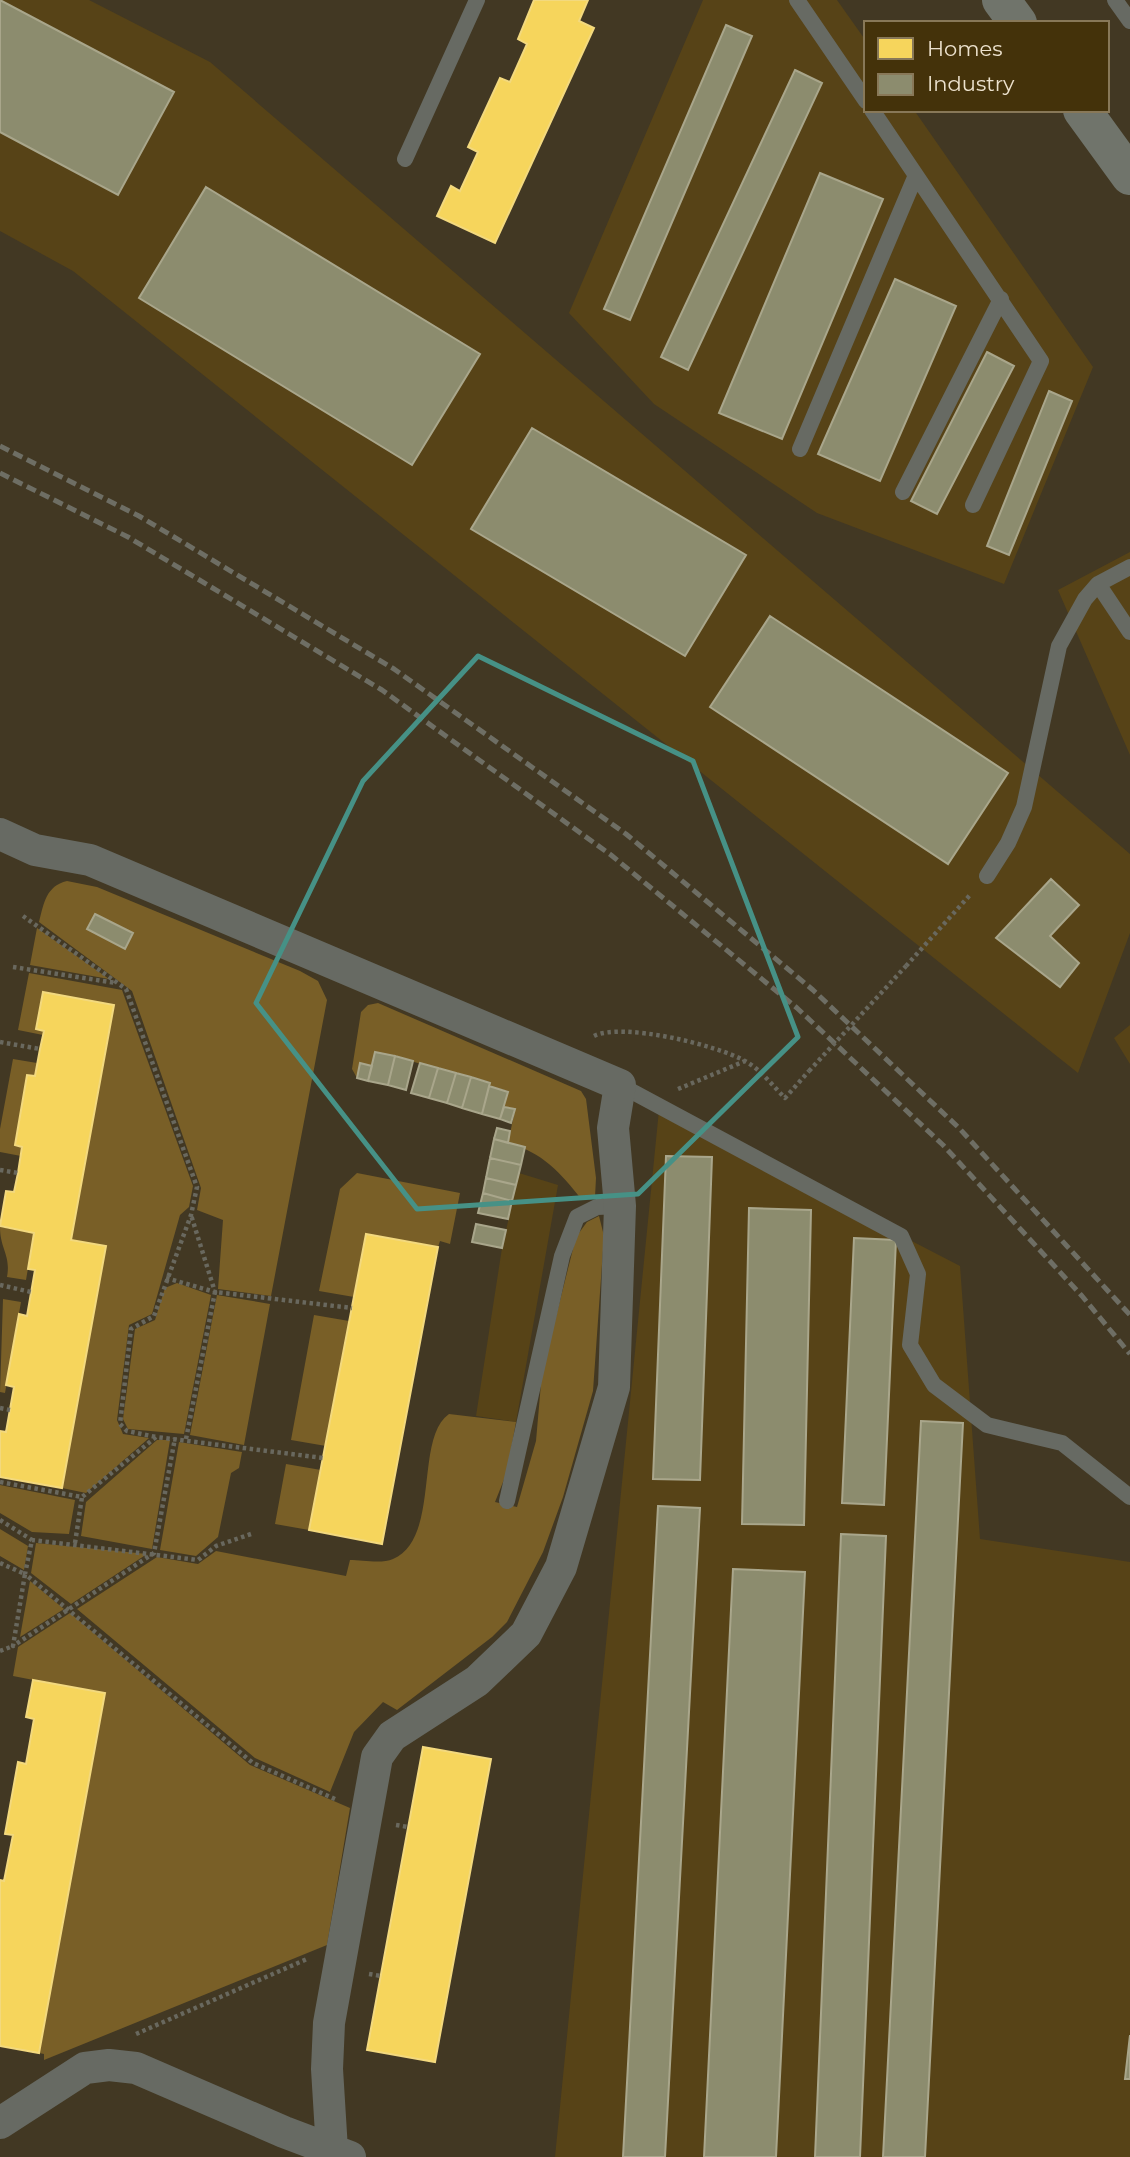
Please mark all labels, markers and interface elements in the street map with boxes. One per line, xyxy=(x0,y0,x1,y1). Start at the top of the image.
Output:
legend xyxy=(864,21,1109,112)
text: Homes xyxy=(927,36,1002,61)
text: Industry xyxy=(927,71,1015,96)

